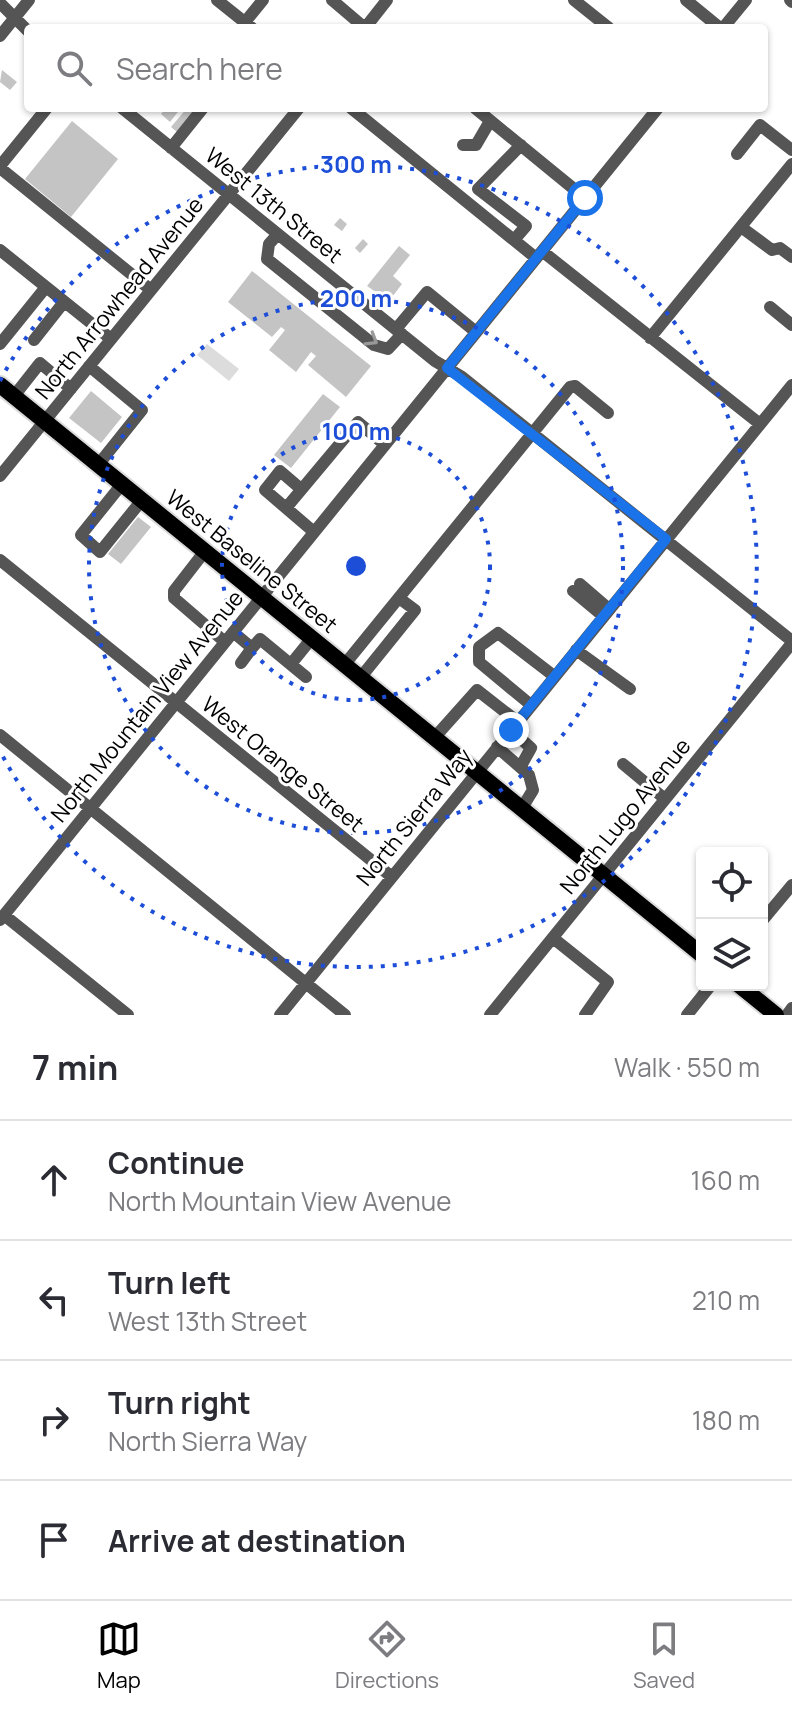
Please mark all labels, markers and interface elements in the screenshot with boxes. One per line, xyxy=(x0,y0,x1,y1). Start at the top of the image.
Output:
search box xyxy=(24,24,768,112)
icon: search xyxy=(52,46,96,90)
text: Search here xyxy=(116,48,283,89)
street label: West 13th Street xyxy=(199,140,349,270)
text: 300 m xyxy=(320,147,392,180)
route start xyxy=(567,180,603,216)
street label: North Arrowhead Avenue xyxy=(28,191,210,405)
text: 200 m xyxy=(320,281,392,314)
one-way arrow xyxy=(363,331,377,346)
text: 100 m xyxy=(322,414,390,447)
street label: West Baseline Street xyxy=(160,483,344,640)
centre of rings xyxy=(342,552,370,580)
street label: North Mountain View Avenue xyxy=(44,584,250,828)
street label: West Orange Street xyxy=(196,689,370,839)
route end xyxy=(493,712,529,748)
street label: North Lugo Avenue xyxy=(553,732,697,900)
street label: North Sierra Way xyxy=(349,742,479,892)
map controls xyxy=(696,847,768,991)
button: locate xyxy=(696,847,768,919)
button: layers xyxy=(696,919,768,991)
text: 7 min xyxy=(32,1044,118,1090)
text: Walk · 550 m xyxy=(614,1049,760,1085)
text: Continue xyxy=(108,1142,244,1183)
icon: ahead xyxy=(32,1158,76,1202)
text: 160 m xyxy=(691,1162,760,1198)
text: North Mountain View Avenue xyxy=(108,1183,451,1219)
text: Turn left xyxy=(108,1262,231,1303)
icon: left xyxy=(32,1278,76,1322)
text: 210 m xyxy=(692,1282,760,1318)
text: West 13th Street xyxy=(108,1303,307,1339)
text: Turn right xyxy=(108,1382,251,1423)
icon: right xyxy=(32,1398,76,1442)
text: 180 m xyxy=(692,1402,760,1438)
text: North Sierra Way xyxy=(108,1423,307,1459)
icon: arrive xyxy=(32,1518,76,1562)
text: Arrive at destination xyxy=(108,1520,406,1561)
tab: Map xyxy=(97,1617,141,1695)
tab: Directions xyxy=(335,1617,439,1695)
tab: Saved xyxy=(633,1617,695,1695)

